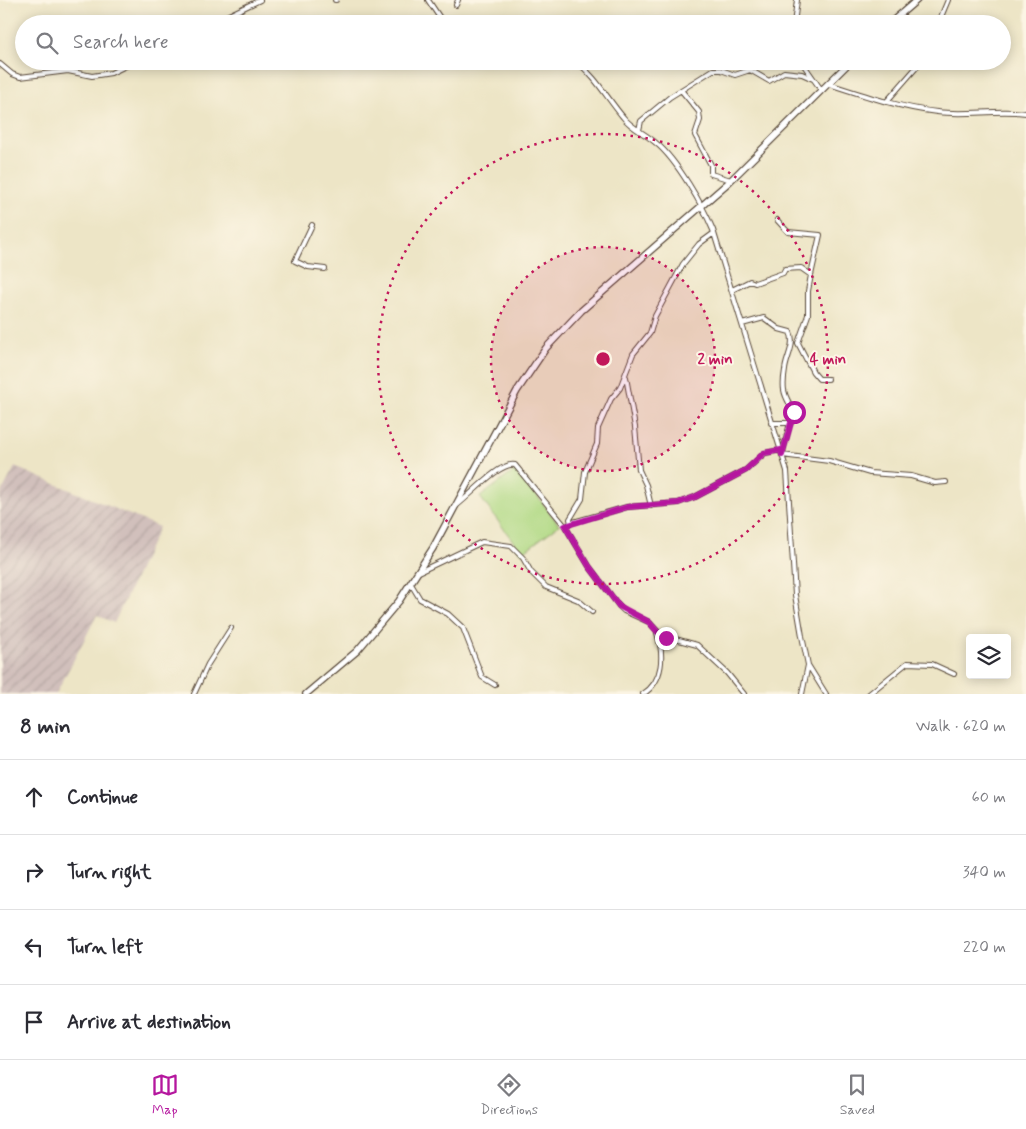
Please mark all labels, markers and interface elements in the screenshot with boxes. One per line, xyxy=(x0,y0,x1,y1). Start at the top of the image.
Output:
search box xyxy=(15,15,1011,70)
icon: search xyxy=(33,29,61,57)
text: Search here xyxy=(73,30,169,55)
centre of rings xyxy=(594,350,612,368)
text: 2 min xyxy=(697,350,733,370)
text: 4 min xyxy=(810,350,846,370)
route start xyxy=(783,401,806,424)
route end xyxy=(655,627,678,650)
map controls xyxy=(966,634,1011,679)
button: layers xyxy=(966,634,1011,679)
text: 8 min xyxy=(20,713,71,741)
text: Walk · 620 m xyxy=(916,716,1006,737)
icon: ahead xyxy=(20,783,48,811)
text: Continue xyxy=(67,785,138,810)
text: 60 m xyxy=(972,787,1006,808)
icon: right xyxy=(20,858,48,886)
text: Turn right xyxy=(67,860,151,885)
text: 340 m xyxy=(962,862,1006,883)
icon: left xyxy=(20,933,48,961)
text: Turn left xyxy=(67,935,143,960)
text: 220 m xyxy=(963,937,1006,958)
icon: arrive xyxy=(20,1008,48,1036)
text: Arrive at destination xyxy=(67,1010,231,1035)
tab: Map xyxy=(151,1071,179,1119)
tab: Directions xyxy=(481,1071,538,1119)
tab: Saved xyxy=(840,1071,875,1119)

